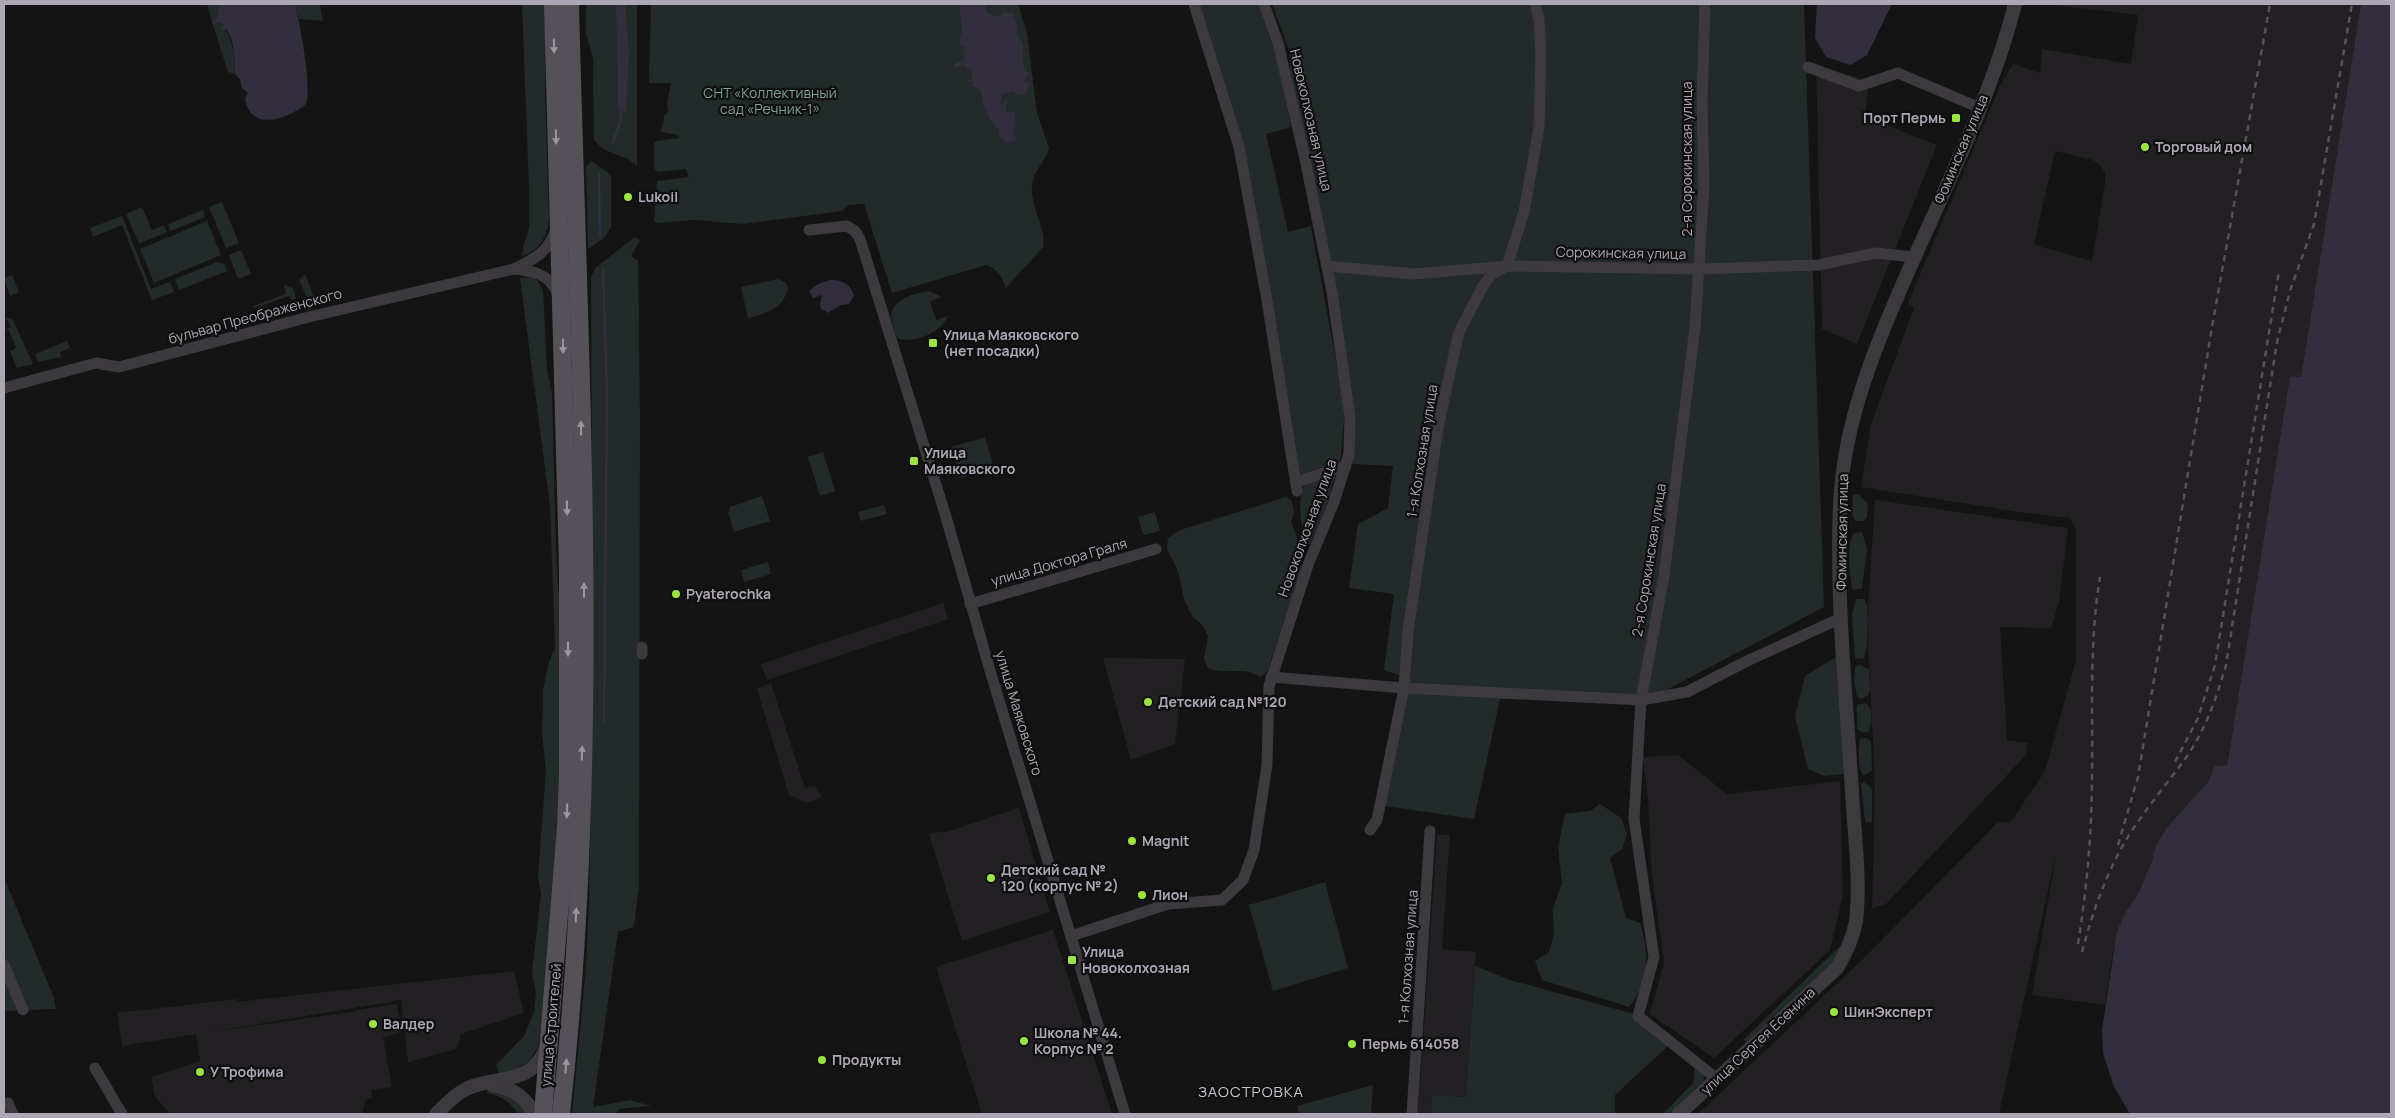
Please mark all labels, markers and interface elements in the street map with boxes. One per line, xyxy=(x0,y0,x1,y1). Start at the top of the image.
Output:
one-way arrow xyxy=(550,38,558,54)
street label: Новоколхозная улица xyxy=(1286,47,1337,193)
street label: 2-я Сорокинская улица xyxy=(1677,81,1696,237)
park label: СНТ «Коллективный сад «Речник-1» xyxy=(703,83,837,118)
street label: Фоминская улица xyxy=(1929,91,1992,206)
place label: Порт Пермь xyxy=(1863,108,1946,127)
marker: Порт Пермь xyxy=(1950,112,1962,124)
one-way arrow xyxy=(552,129,560,145)
place label: Торговый дом xyxy=(2155,137,2252,156)
marker: Торговый дом xyxy=(2139,141,2151,153)
place label: Lukoil xyxy=(638,187,678,206)
marker: Lukoil xyxy=(622,191,634,203)
street label: Сорокинская улица xyxy=(1556,242,1686,263)
street label: бульвар Преображенского xyxy=(166,283,344,348)
place label: Улица Маяковского (нет посадки) xyxy=(943,325,1080,360)
marker: Улица Маяковского (нет посадки) xyxy=(927,337,939,349)
one-way arrow xyxy=(559,338,567,354)
street label: 1-я Колхозная улица xyxy=(1402,383,1441,519)
one-way arrow xyxy=(576,420,584,436)
place label: Улица Маяковского xyxy=(924,443,1016,478)
marker: Улица Маяковского xyxy=(908,455,920,467)
street label: Новоколхозная улица xyxy=(1273,456,1340,599)
street label: Фоминская улица xyxy=(1831,473,1852,591)
street label: 2-я Сорокинская улица xyxy=(1627,482,1670,638)
one-way arrow xyxy=(563,500,571,516)
street label: улица Доктора Граля xyxy=(989,533,1129,590)
one-way arrow xyxy=(580,582,588,598)
place label: Pyaterochka xyxy=(686,584,771,603)
marker: Pyaterochka xyxy=(670,588,682,600)
one-way arrow xyxy=(564,641,572,657)
street label: улица Маяковского xyxy=(991,648,1048,778)
place label: Детский сад №120 xyxy=(1158,692,1287,711)
marker: Детский сад №120 xyxy=(1142,696,1154,708)
one-way arrow xyxy=(579,745,587,761)
one-way arrow xyxy=(563,803,571,819)
place label: Magnit xyxy=(1142,831,1189,850)
marker: Magnit xyxy=(1126,835,1138,847)
place label: Детский сад № 120 (корпус № 2) xyxy=(1001,860,1119,895)
marker: Детский сад № 120 (корпус № 2) xyxy=(985,872,997,884)
place label: Лион xyxy=(1152,885,1188,904)
marker: Лион xyxy=(1136,889,1148,901)
street label: 1-я Колхозная улица xyxy=(1393,889,1422,1025)
one-way arrow xyxy=(573,907,581,923)
place label: Улица Новоколхозная xyxy=(1082,942,1190,977)
marker: Улица Новоколхозная xyxy=(1066,954,1078,966)
street label: улица Строителей xyxy=(536,963,565,1087)
street label: улица Сергея Есенина xyxy=(1696,982,1819,1099)
place label: ШинЭксперт xyxy=(1844,1002,1934,1021)
marker: ШинЭксперт xyxy=(1828,1006,1840,1018)
place label: Валдер xyxy=(383,1014,435,1033)
marker: Валдер xyxy=(367,1018,379,1030)
place label: Школа № 44. Корпус № 2 xyxy=(1034,1023,1122,1058)
place label: Пермь 614058 xyxy=(1362,1034,1459,1053)
marker: Школа № 44. Корпус № 2 xyxy=(1018,1035,1030,1047)
marker: Пермь 614058 xyxy=(1346,1038,1358,1050)
place label: Продукты xyxy=(832,1050,901,1069)
marker: Продукты xyxy=(816,1054,828,1066)
one-way arrow xyxy=(562,1057,570,1073)
place label: У Трофима xyxy=(210,1062,283,1081)
marker: У Трофима xyxy=(194,1066,206,1078)
district label: ЗАОСТРОВКА xyxy=(1198,1081,1304,1102)

